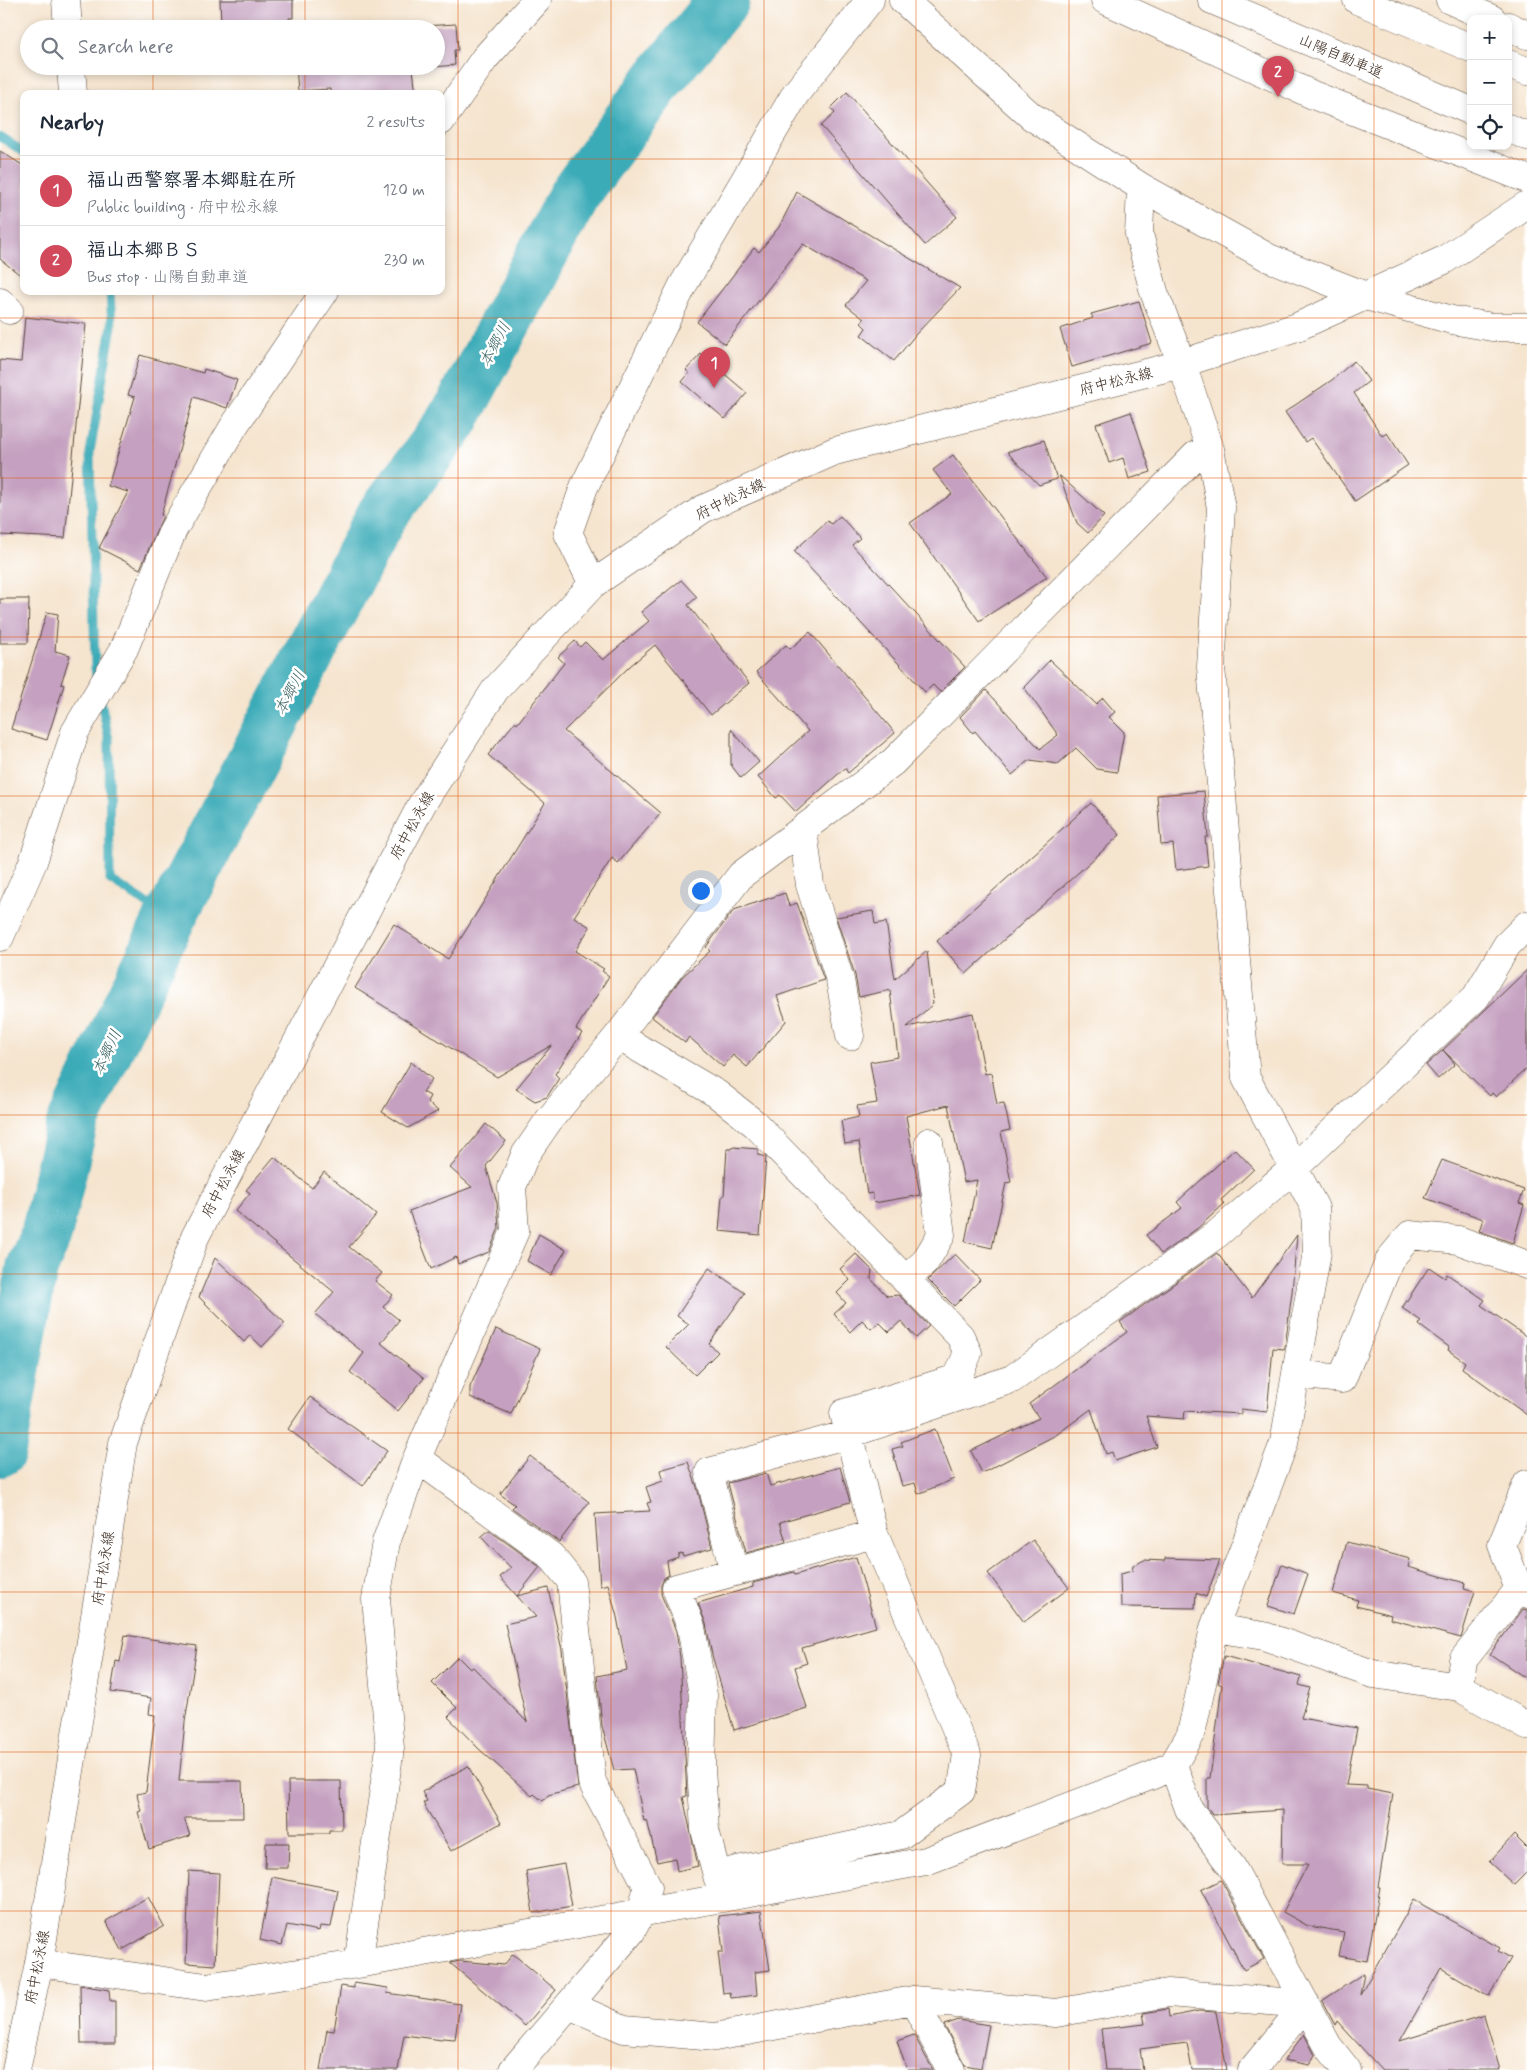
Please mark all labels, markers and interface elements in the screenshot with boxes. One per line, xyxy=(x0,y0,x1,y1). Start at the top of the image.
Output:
map controls xyxy=(1467,15,1512,150)
button: + xyxy=(1467,15,1512,60)
search box xyxy=(20,20,445,75)
street label: 山陽自動車道 xyxy=(1295,30,1386,84)
icon: search xyxy=(38,34,66,62)
text: Search here xyxy=(78,35,174,60)
pin: 2 xyxy=(1262,56,1294,97)
button: − xyxy=(1467,60,1512,105)
button: locate xyxy=(1467,105,1512,150)
text: Nearby xyxy=(40,109,104,137)
text: 2 results xyxy=(367,112,425,133)
text: 福山西警察署本郷駐在所 xyxy=(87,168,296,193)
text: 1 xyxy=(52,180,60,201)
text: 120 m xyxy=(383,180,425,201)
text: Public building · 府中松永線 xyxy=(87,197,278,218)
text: 福山本郷ＢＳ xyxy=(87,238,201,263)
text: 2 xyxy=(52,250,60,271)
text: 230 m xyxy=(384,250,425,271)
text: Bus stop · 山陽自動車道 xyxy=(87,267,248,288)
water label: 本郷川 xyxy=(475,319,516,371)
pin: 1 xyxy=(698,347,730,388)
street label: 府中松永線 xyxy=(1077,363,1155,401)
street label: 府中松永線 xyxy=(692,474,769,525)
water label: 本郷川 xyxy=(270,667,311,719)
street label: 府中松永線 xyxy=(386,788,440,863)
your location xyxy=(688,878,714,904)
water label: 本郷川 xyxy=(88,1026,127,1079)
street label: 府中松永線 xyxy=(197,1146,250,1221)
street label: 府中松永線 xyxy=(88,1530,120,1607)
street label: 府中松永線 xyxy=(21,1928,55,2006)

